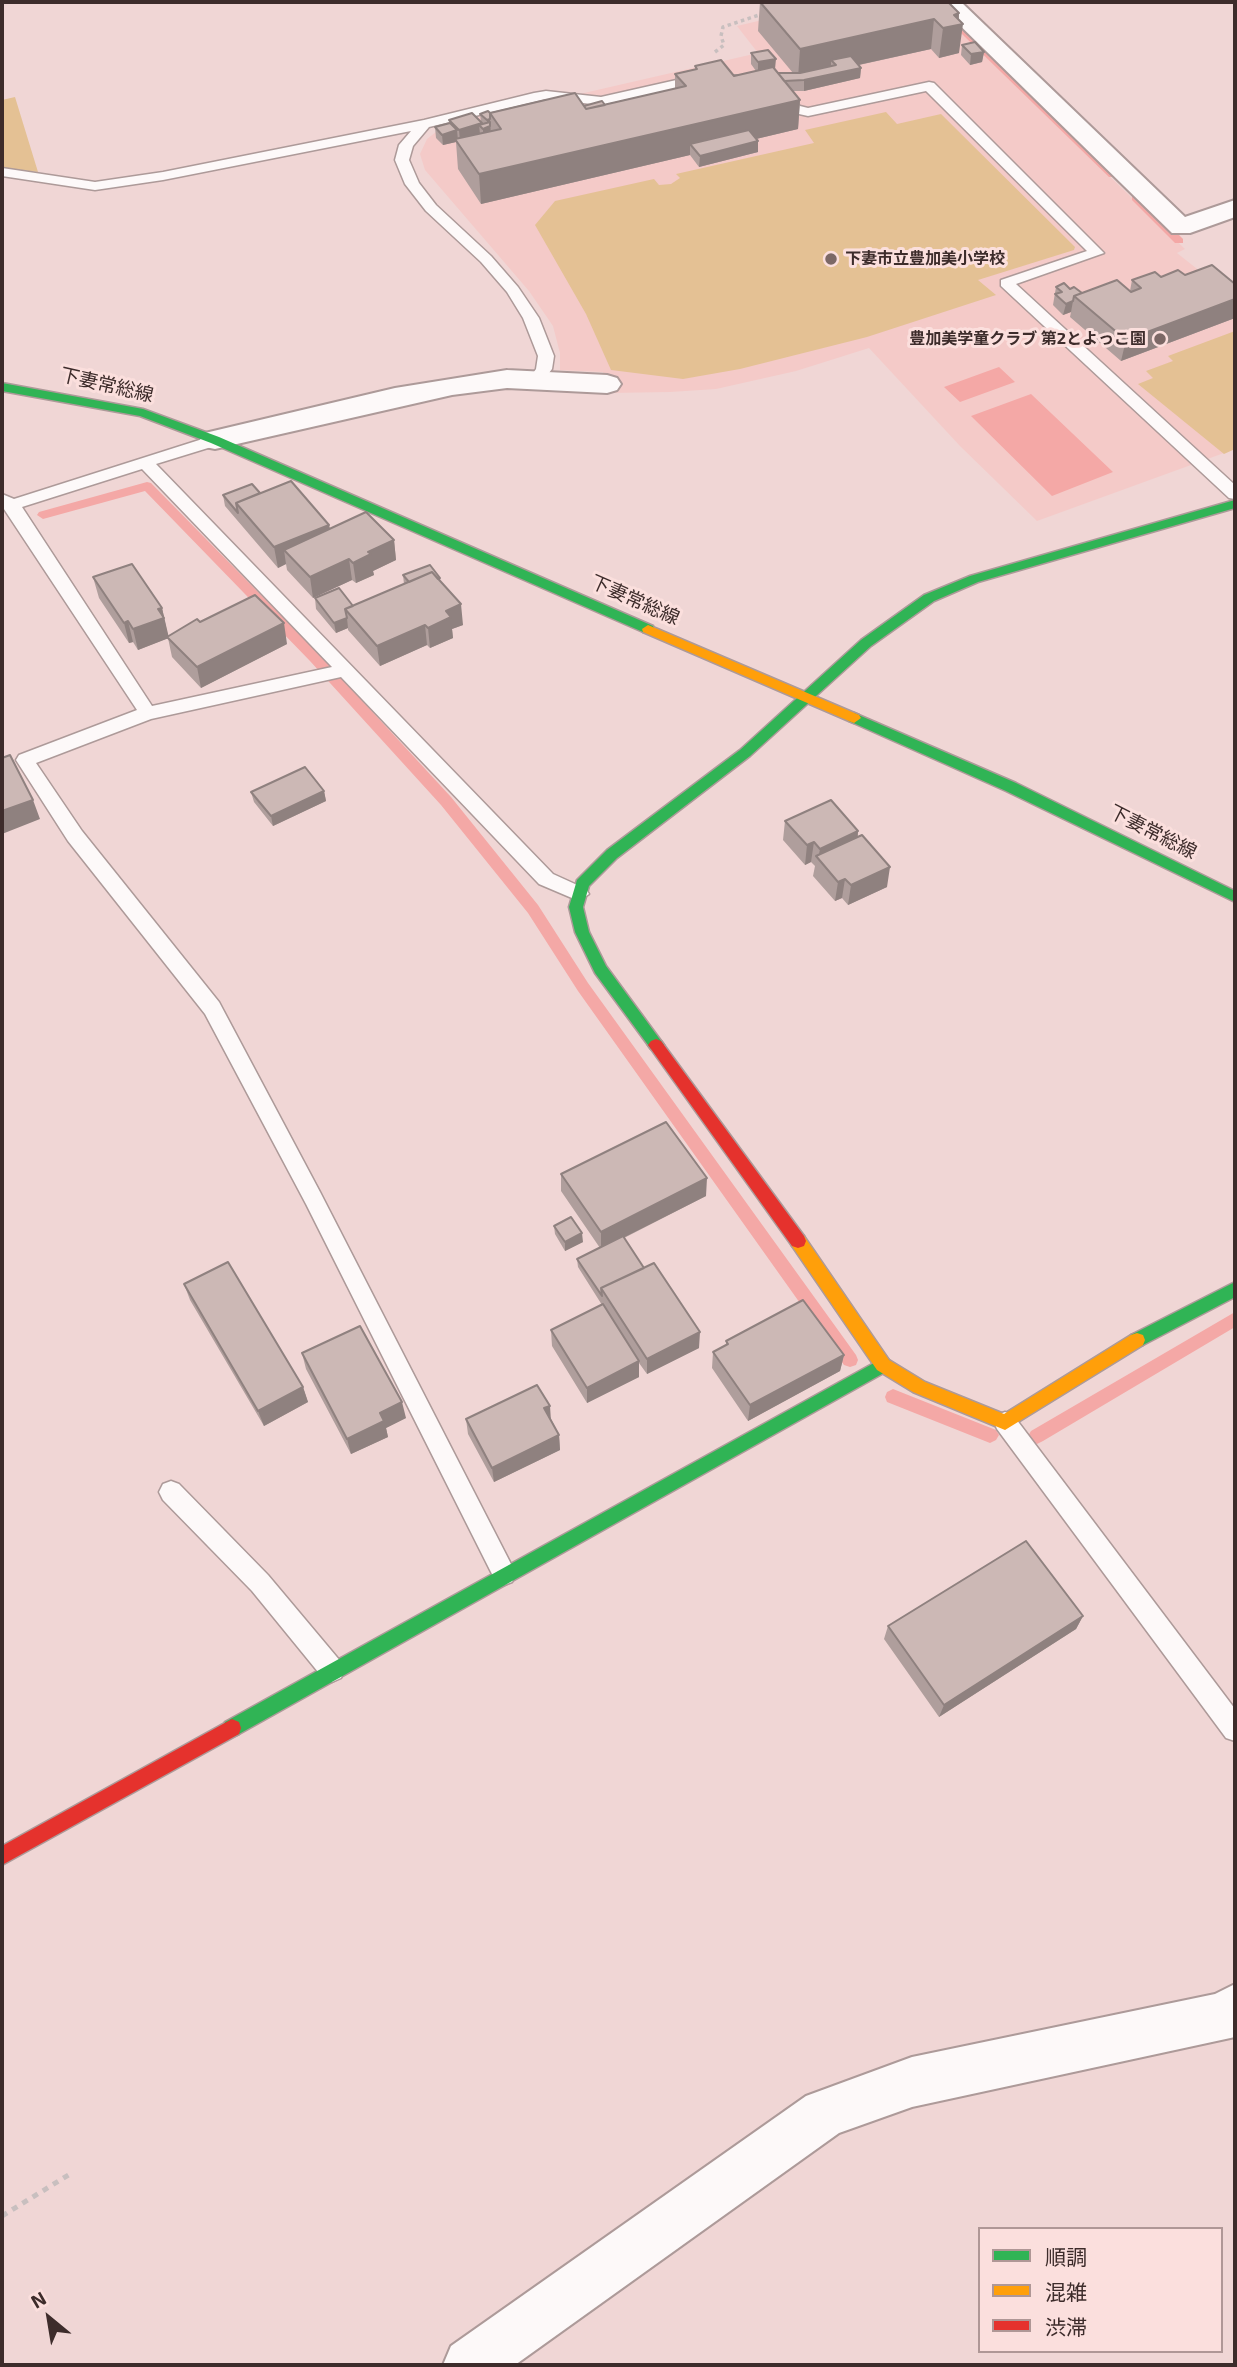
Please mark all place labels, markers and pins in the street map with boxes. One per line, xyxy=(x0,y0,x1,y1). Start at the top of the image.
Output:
place label: 下妻市立豊加美小学校 xyxy=(845,249,1005,269)
marker: 下妻市立豊加美小学校 xyxy=(823,251,839,267)
place label: 豊加美学童クラブ 第2とよっこ園 xyxy=(909,329,1146,349)
marker: 豊加美学童クラブ 第2とよっこ園 xyxy=(1152,331,1168,347)

